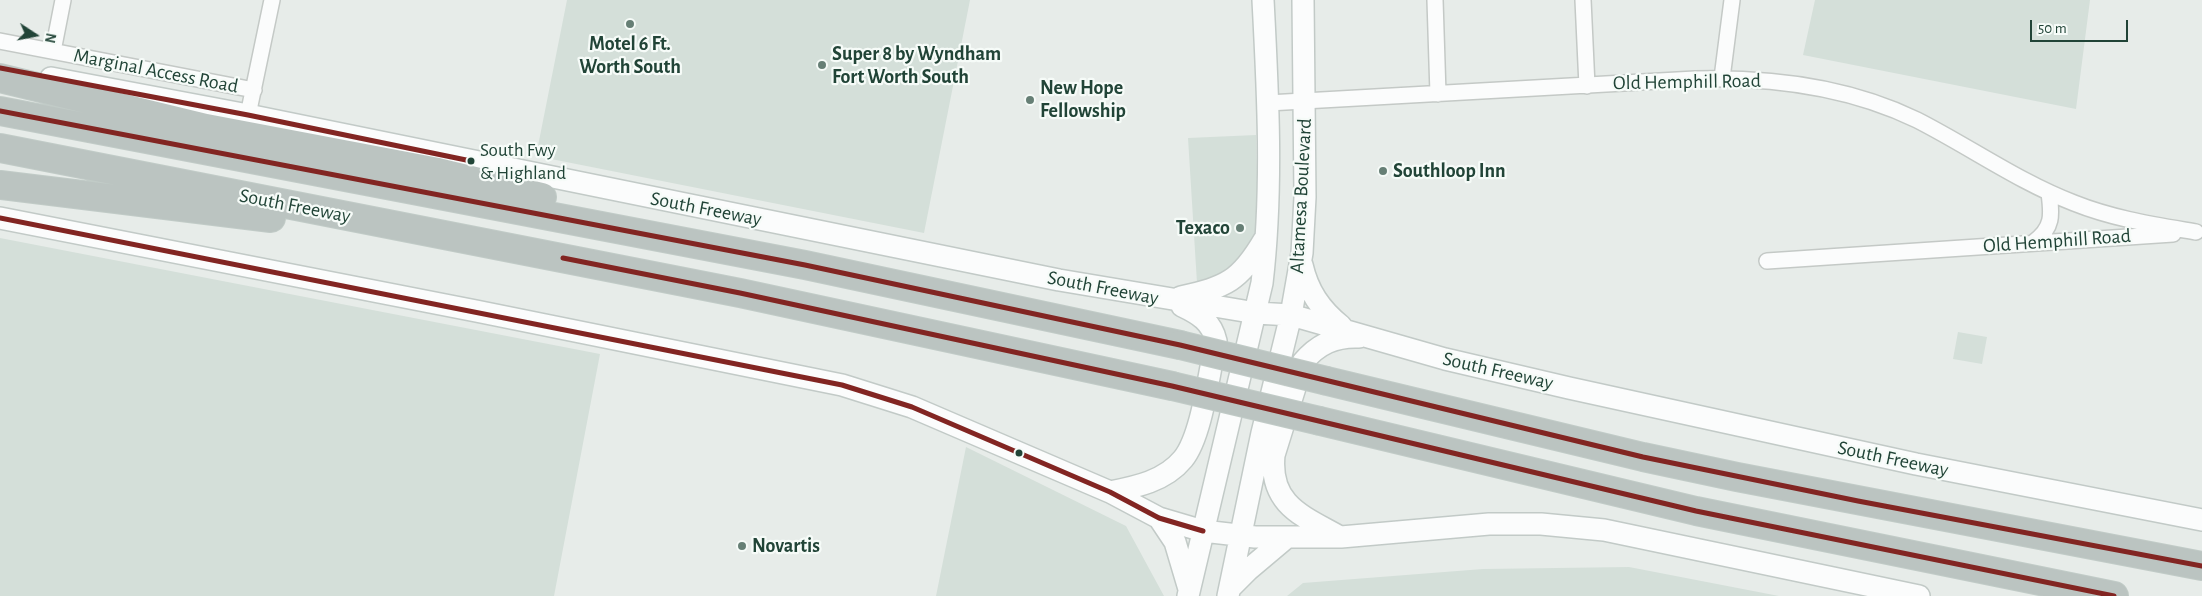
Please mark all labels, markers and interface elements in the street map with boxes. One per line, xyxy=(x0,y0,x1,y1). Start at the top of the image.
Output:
north arrow xyxy=(10,10,60,60)
scale bar xyxy=(2032,10,2130,42)
marker: Motel 6 Ft. Worth South xyxy=(624,18,636,30)
text: 50 m xyxy=(2038,21,2067,36)
text: N xyxy=(42,32,58,44)
place label: Motel 6 Ft. Worth South xyxy=(579,32,681,79)
place label: Super 8 by Wyndham Fort Worth South xyxy=(832,42,1001,89)
street label: Marginal Access Road xyxy=(72,43,240,99)
marker: Super 8 by Wyndham Fort Worth South xyxy=(816,59,828,71)
street label: Old Hemphill Road xyxy=(1613,69,1761,95)
place label: New Hope Fellowship xyxy=(1040,76,1126,123)
marker: New Hope Fellowship xyxy=(1024,94,1036,106)
street label: Altamesa Boulevard xyxy=(1285,118,1317,274)
place label: South Fwy & Highland xyxy=(480,139,566,183)
marker: South Fwy & Highland xyxy=(466,156,476,166)
place label: Southloop Inn xyxy=(1393,159,1506,183)
marker: Southloop Inn xyxy=(1377,165,1389,177)
street label: South Freeway xyxy=(237,183,353,229)
street label: South Freeway xyxy=(648,186,764,232)
place label: Texaco xyxy=(1176,216,1230,240)
marker: Texaco xyxy=(1234,222,1246,234)
street label: Old Hemphill Road xyxy=(1982,224,2132,258)
street label: South Freeway xyxy=(1045,265,1161,311)
street label: South Freeway xyxy=(1440,347,1556,395)
street label: South Freeway xyxy=(1835,436,1951,482)
unlabelled marker xyxy=(1014,448,1024,458)
place label: Novartis xyxy=(752,534,820,558)
marker: Novartis xyxy=(736,540,748,552)

